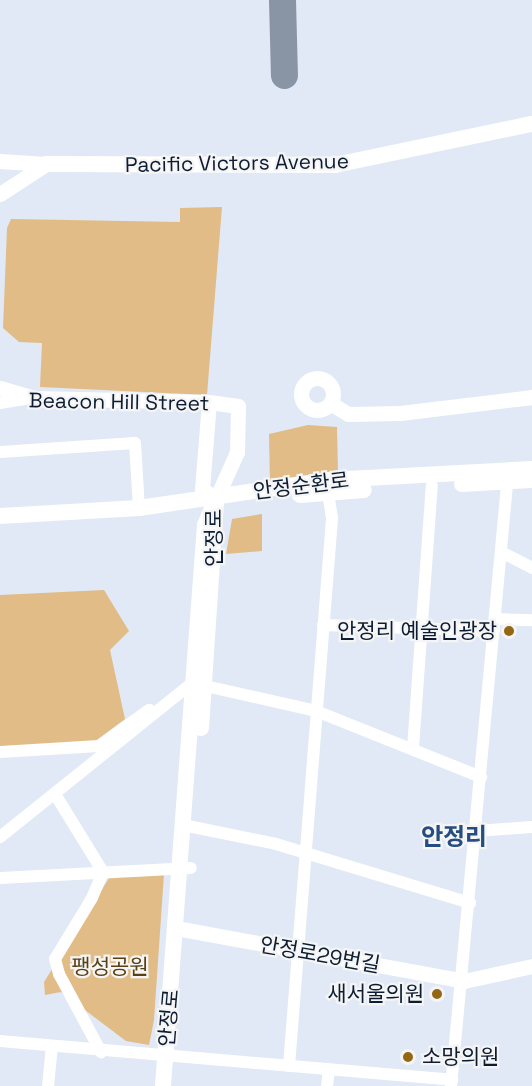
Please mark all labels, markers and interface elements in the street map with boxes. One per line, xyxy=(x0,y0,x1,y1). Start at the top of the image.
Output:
street label: Pacific Victors Avenue xyxy=(124,148,350,178)
street label: Beacon Hill Street xyxy=(28,388,210,416)
street label: 안정순환로 xyxy=(252,468,350,504)
street label: 안정로 xyxy=(201,509,227,567)
place label: 안정리 예술인광장 xyxy=(337,618,497,644)
marker: 안정리 예술인광장 xyxy=(502,624,516,638)
district label: 안정리 xyxy=(421,823,487,851)
street label: 안정로29번길 xyxy=(258,932,382,978)
park label: 팽성공원 xyxy=(71,954,149,980)
place label: 새서울의원 xyxy=(327,981,424,1007)
marker: 새서울의원 xyxy=(428,985,446,1003)
street label: 안정로 xyxy=(154,988,184,1048)
place label: 소망의원 xyxy=(422,1044,499,1070)
marker: 소망의원 xyxy=(399,1048,417,1066)

